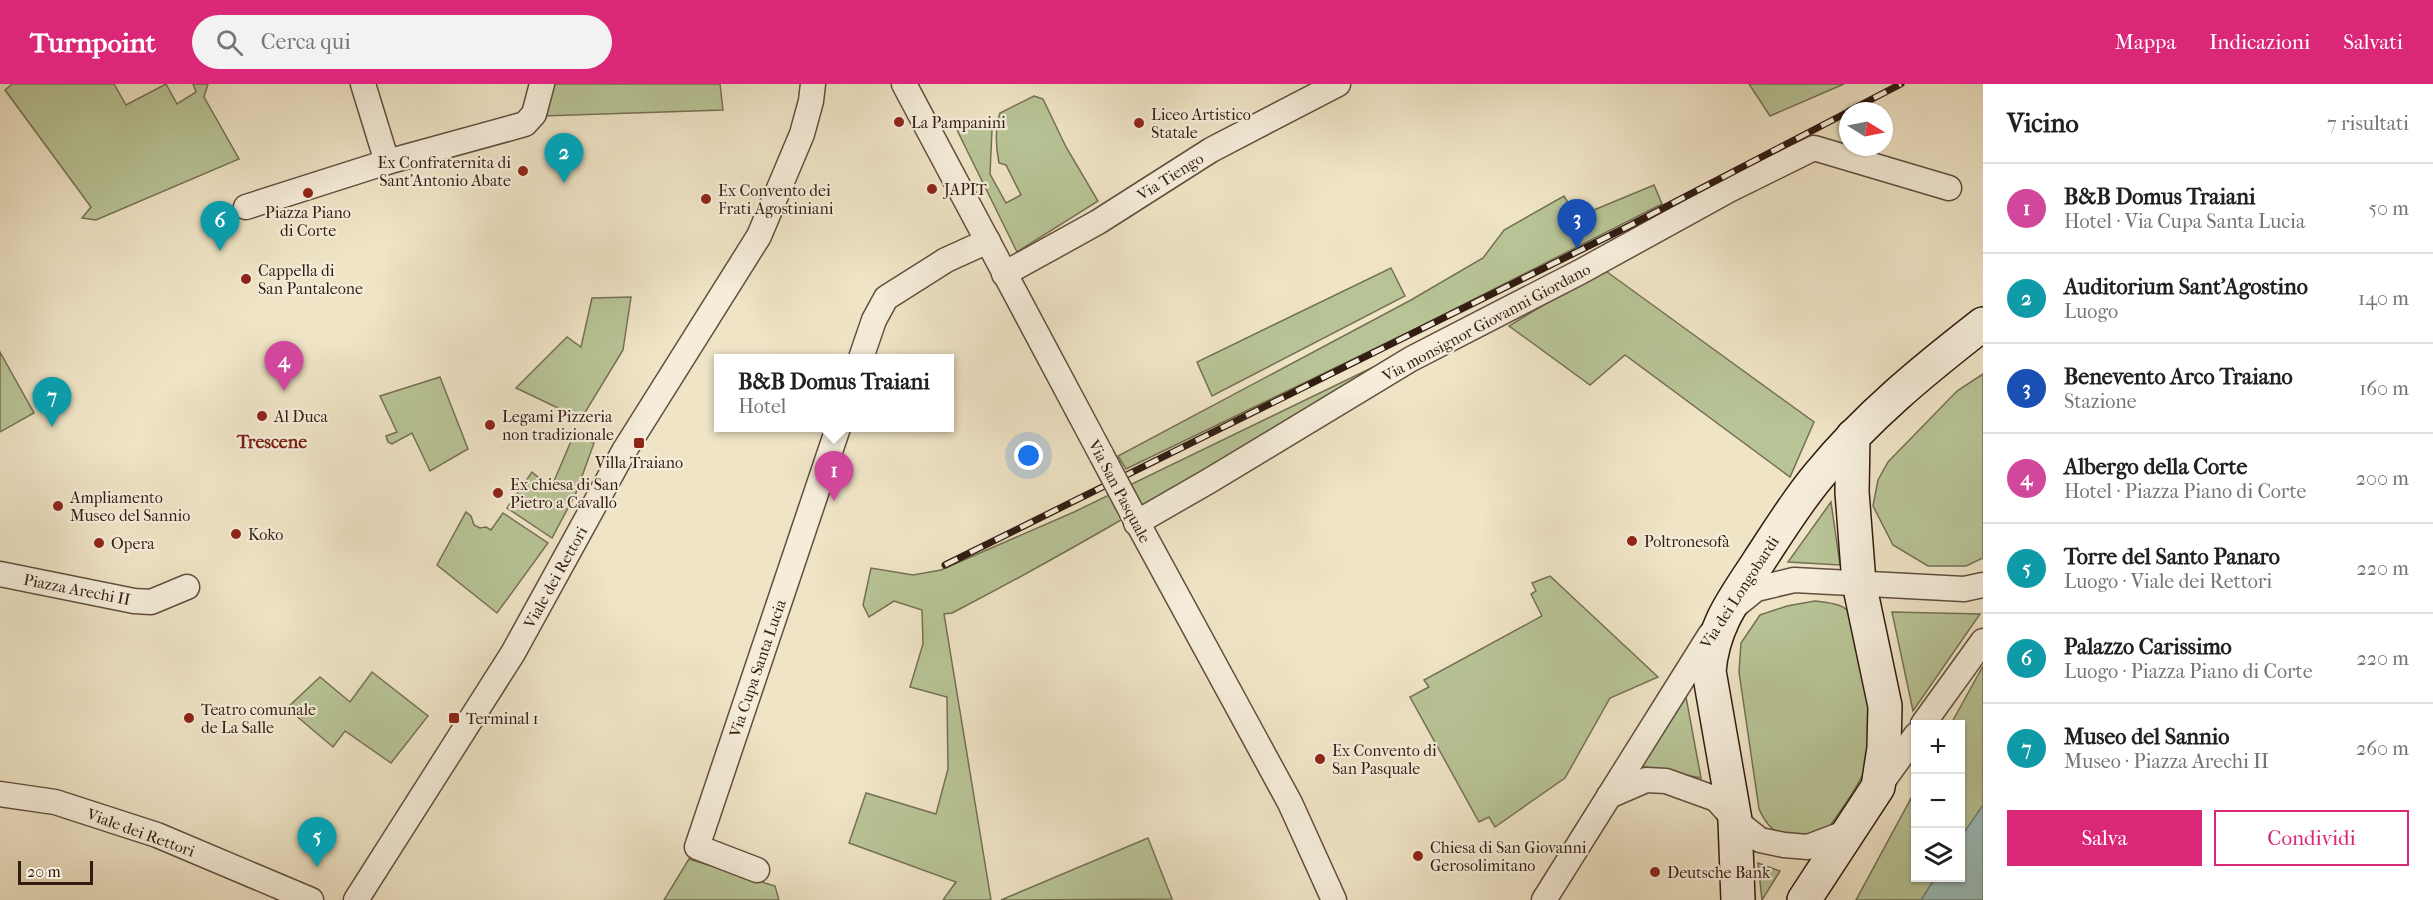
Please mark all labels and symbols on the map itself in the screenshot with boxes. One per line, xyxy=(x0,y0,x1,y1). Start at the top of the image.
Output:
north arrow xyxy=(1839,102,1893,156)
place label: Liceo Artistico Statale xyxy=(1151,105,1251,142)
place label: La Pampanini xyxy=(911,113,1006,132)
marker: La Pampanini xyxy=(892,115,906,129)
marker: Liceo Artistico Statale xyxy=(1132,116,1146,130)
pin: 2 xyxy=(544,134,584,183)
street label: Via Tiengo xyxy=(1133,149,1207,205)
place label: Ex Confraternita di Sant'Antonio Abate xyxy=(378,153,511,190)
marker: Ex Confraternita di Sant'Antonio Abate xyxy=(516,164,530,178)
place label: JAPIT xyxy=(942,180,987,199)
place label: Ex Convento dei Frati Agostiniani xyxy=(718,181,834,218)
marker: JAPIT xyxy=(925,182,939,196)
marker: Piazza Piano di Corte xyxy=(301,186,315,200)
marker: Ex Convento dei Frati Agostiniani xyxy=(699,192,713,206)
pin: 3 xyxy=(1558,200,1596,249)
pin: 6 xyxy=(200,202,240,251)
place label: Piazza Piano di Corte xyxy=(265,203,351,240)
street label: Via monsignor Giovanni Giordano xyxy=(1378,259,1593,386)
place label: Cappella di San Pantaleone xyxy=(258,261,363,298)
marker: Cappella di San Pantaleone xyxy=(239,272,253,286)
pin: 4 xyxy=(264,342,304,391)
pin: 7 xyxy=(32,378,72,427)
place label: Al Duca xyxy=(273,407,328,426)
place label: Legami Pizzeria non tradizionale xyxy=(502,407,614,444)
marker: Al Duca xyxy=(255,409,269,423)
marker: Legami Pizzeria non tradizionale xyxy=(483,418,497,432)
district label: Trescene xyxy=(236,432,307,453)
marker: Villa Traiano xyxy=(632,436,646,450)
street label: Via San Pasquale xyxy=(1084,436,1155,546)
your location xyxy=(1014,441,1043,470)
pin: 1 xyxy=(814,452,854,501)
place label: Villa Traiano xyxy=(594,453,683,472)
place label: Ex chiesa di San Pietro a Cavallo xyxy=(510,475,619,512)
marker: Ex chiesa di San Pietro a Cavallo xyxy=(491,486,505,500)
place label: Ampliamento Museo del Sannio xyxy=(69,488,190,525)
marker: Ampliamento Museo del Sannio xyxy=(51,499,65,513)
street label: Viale dei Rettori xyxy=(519,523,591,632)
place label: Koko xyxy=(248,525,283,544)
marker: Koko xyxy=(229,527,243,541)
place label: Poltronesofà xyxy=(1644,532,1730,551)
street label: Via dei Longobardi xyxy=(1695,532,1783,653)
place label: Opera xyxy=(111,534,155,553)
marker: Poltronesofà xyxy=(1625,534,1639,548)
marker: Opera xyxy=(92,536,106,550)
street label: Piazza Arechi II xyxy=(22,570,132,609)
street label: Via Cupa Santa Lucia xyxy=(725,596,790,740)
place label: Teatro comunale de La Salle xyxy=(201,700,316,737)
place label: Terminal 1 xyxy=(466,709,538,728)
marker: Teatro comunale de La Salle xyxy=(182,711,196,725)
marker: Terminal 1 xyxy=(447,711,461,725)
place label: Ex Convento di San Pasquale xyxy=(1332,741,1437,778)
marker: Ex Convento di San Pasquale xyxy=(1313,752,1327,766)
street label: Viale dei Rettori xyxy=(83,804,198,861)
pin: 5 xyxy=(298,818,336,867)
place label: Chiesa di San Giovanni Gerosolimitano xyxy=(1430,838,1587,875)
marker: Chiesa di San Giovanni Gerosolimitano xyxy=(1411,849,1425,863)
scale bar xyxy=(18,858,93,886)
place label: Deutsche Bank xyxy=(1667,863,1771,882)
marker: Deutsche Bank xyxy=(1648,865,1662,879)

